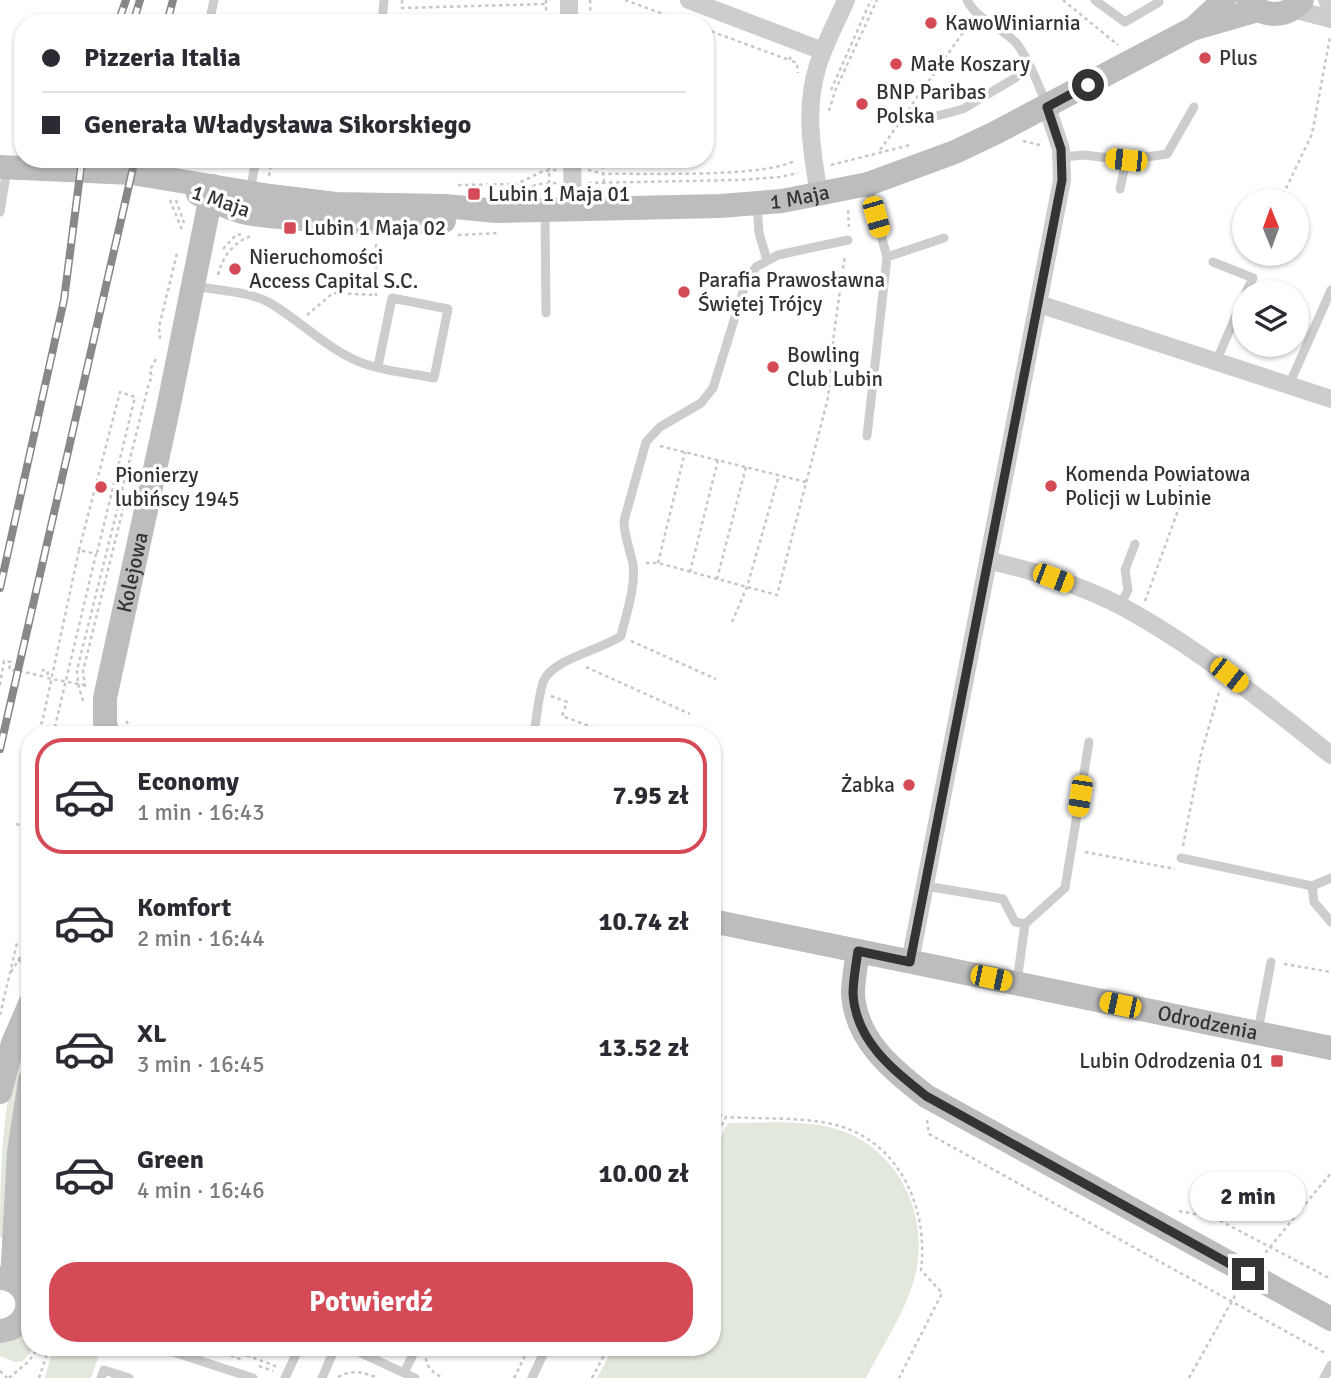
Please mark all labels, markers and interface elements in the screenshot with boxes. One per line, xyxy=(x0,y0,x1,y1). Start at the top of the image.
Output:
place label: KawoWiniarnia xyxy=(945,10,1081,36)
marker: KawoWiniarnia xyxy=(923,15,939,31)
text: Pizzeria Italia xyxy=(84,42,241,74)
place label: Plus xyxy=(1219,45,1258,71)
marker: Plus xyxy=(1197,50,1213,66)
place label: Małe Koszary xyxy=(910,51,1030,77)
marker: Małe Koszary xyxy=(888,56,904,72)
route start xyxy=(1072,69,1104,101)
place label: BNP Paribas Polska xyxy=(876,79,986,129)
marker: BNP Paribas Polska xyxy=(854,96,870,112)
text: Generała Władysława Sikorskiego xyxy=(84,109,471,141)
car xyxy=(1105,147,1148,173)
street label: 1 Maja xyxy=(188,179,254,223)
street label: 1 Maja xyxy=(769,179,832,215)
place label: Lubin 1 Maja 01 xyxy=(488,181,630,207)
marker: Lubin 1 Maja 01 xyxy=(466,186,482,202)
north arrow xyxy=(1232,189,1309,266)
map controls xyxy=(1232,189,1309,357)
car xyxy=(861,194,892,240)
place label: Lubin 1 Maja 02 xyxy=(304,215,446,241)
marker: Lubin 1 Maja 02 xyxy=(282,220,298,236)
place label: Nieruchomości Access Capital S.C. xyxy=(249,244,418,294)
marker: Nieruchomości Access Capital S.C. xyxy=(227,261,243,277)
place label: Parafia Prawosławna Świętej Trójcy xyxy=(698,267,885,317)
button: layers xyxy=(1232,280,1309,357)
marker: Parafia Prawosławna Świętej Trójcy xyxy=(676,284,692,300)
place label: Bowling Club Lubin xyxy=(787,342,883,392)
marker: Bowling Club Lubin xyxy=(765,359,781,375)
place label: Komenda Powiatowa Policji w Lubinie xyxy=(1065,461,1250,511)
place label: Pionierzy lubińscy 1945 xyxy=(115,462,240,512)
marker: Komenda Powiatowa Policji w Lubinie xyxy=(1043,478,1059,494)
marker: Pionierzy lubińscy 1945 xyxy=(93,479,109,495)
street label: Kolejowa xyxy=(111,530,154,615)
car xyxy=(1030,561,1077,595)
car xyxy=(1206,654,1253,696)
icon: car xyxy=(53,765,116,828)
text: Economy xyxy=(137,766,239,798)
place label: Żabka xyxy=(841,772,895,798)
car xyxy=(1067,774,1094,818)
marker: Żabka xyxy=(901,777,917,793)
text: 7.95 zł xyxy=(613,780,689,812)
text: 1 min · 16:43 xyxy=(137,798,265,827)
icon: car xyxy=(53,891,116,954)
text: Komfort xyxy=(137,892,231,924)
text: 10.74 zł xyxy=(598,906,689,938)
text: 2 min · 16:44 xyxy=(137,924,265,953)
car xyxy=(969,963,1014,993)
car xyxy=(1098,990,1143,1020)
street label: Odrodzenia xyxy=(1155,1000,1260,1046)
icon: car xyxy=(53,1017,116,1080)
text: XL xyxy=(137,1018,167,1050)
text: 13.52 zł xyxy=(598,1032,689,1064)
place label: Lubin Odrodzenia 01 xyxy=(1079,1048,1263,1074)
text: 3 min · 16:45 xyxy=(137,1050,265,1079)
marker: Lubin Odrodzenia 01 xyxy=(1269,1053,1285,1069)
icon: car xyxy=(53,1143,116,1206)
text: Green xyxy=(137,1144,204,1176)
text: 10.00 zł xyxy=(598,1158,689,1190)
callout: 2 min xyxy=(1190,1172,1306,1222)
text: 4 min · 16:46 xyxy=(137,1176,265,1205)
text: 2 min xyxy=(1220,1182,1276,1211)
route end xyxy=(1232,1258,1264,1290)
button: Potwierdź xyxy=(49,1262,693,1342)

